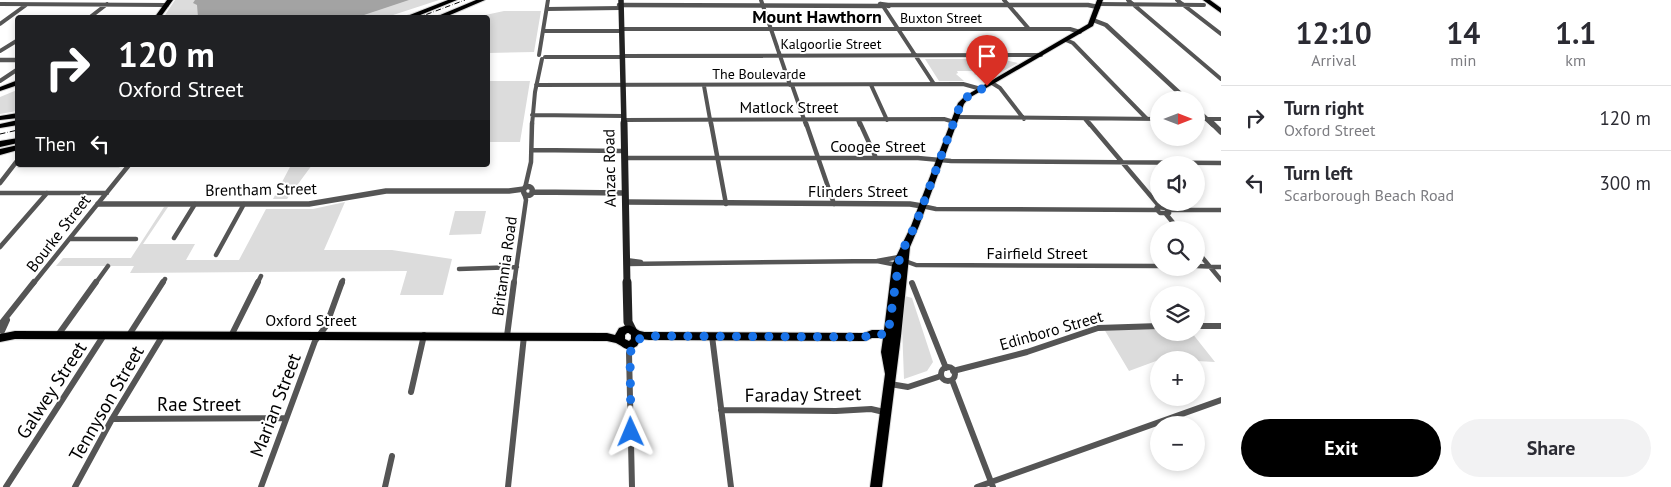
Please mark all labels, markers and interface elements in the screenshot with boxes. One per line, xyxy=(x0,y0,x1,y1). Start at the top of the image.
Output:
district label: Mount Hawthorn xyxy=(752,5,882,28)
street label: Buxton Street xyxy=(900,9,982,27)
text: 12:10 xyxy=(1296,13,1372,52)
text: 14 xyxy=(1446,13,1480,52)
text: 1.1 xyxy=(1555,13,1596,52)
text: 120 m xyxy=(118,31,215,77)
icon: right xyxy=(35,35,100,100)
street label: Kalgoorlie Street xyxy=(781,35,882,53)
pin xyxy=(966,35,1008,86)
icon: arrive xyxy=(973,42,1001,70)
text: Arrival xyxy=(1311,50,1356,70)
text: min xyxy=(1450,50,1476,70)
text: km xyxy=(1565,50,1586,70)
street label: The Boulevarde xyxy=(712,65,806,83)
text: Oxford Street xyxy=(118,75,244,103)
north arrow xyxy=(1150,91,1205,146)
map controls xyxy=(1150,91,1205,471)
text: Turn right xyxy=(1284,96,1364,120)
street label: Matlock Street xyxy=(740,97,839,117)
icon: right xyxy=(1241,104,1269,132)
text: 120 m xyxy=(1599,106,1651,130)
text: Oxford Street xyxy=(1284,120,1375,140)
street label: Anzac Road xyxy=(598,129,620,207)
icon: left xyxy=(86,130,114,158)
text: Then xyxy=(35,132,76,156)
street label: Coogee Street xyxy=(830,136,926,156)
button: sound xyxy=(1150,156,1205,211)
text: Turn left xyxy=(1284,161,1353,185)
icon: left xyxy=(1241,169,1269,197)
text: 300 m xyxy=(1599,171,1651,195)
street label: Brentham Street xyxy=(205,178,318,200)
street label: Flinders Street xyxy=(808,181,909,201)
text: Scarborough Beach Road xyxy=(1284,185,1454,205)
street label: Bourke Street xyxy=(22,190,95,276)
street label: Britannia Road xyxy=(487,215,521,317)
button: search xyxy=(1150,221,1205,276)
street label: Fairfield Street xyxy=(986,243,1088,263)
button: layers xyxy=(1150,286,1205,341)
street label: Edinboro Street xyxy=(997,306,1106,354)
street label: Oxford Street xyxy=(265,310,357,330)
street label: Galwey Street xyxy=(11,336,92,443)
street label: Tennyson Street xyxy=(63,340,149,465)
street label: Marian Street xyxy=(244,349,306,460)
button: + xyxy=(1150,351,1205,406)
street label: Faraday Street xyxy=(745,381,862,407)
street label: Rae Street xyxy=(157,392,241,416)
position arrow xyxy=(604,405,656,457)
button: − xyxy=(1150,416,1205,471)
button: Exit xyxy=(1241,419,1441,477)
button: Share xyxy=(1451,419,1651,477)

